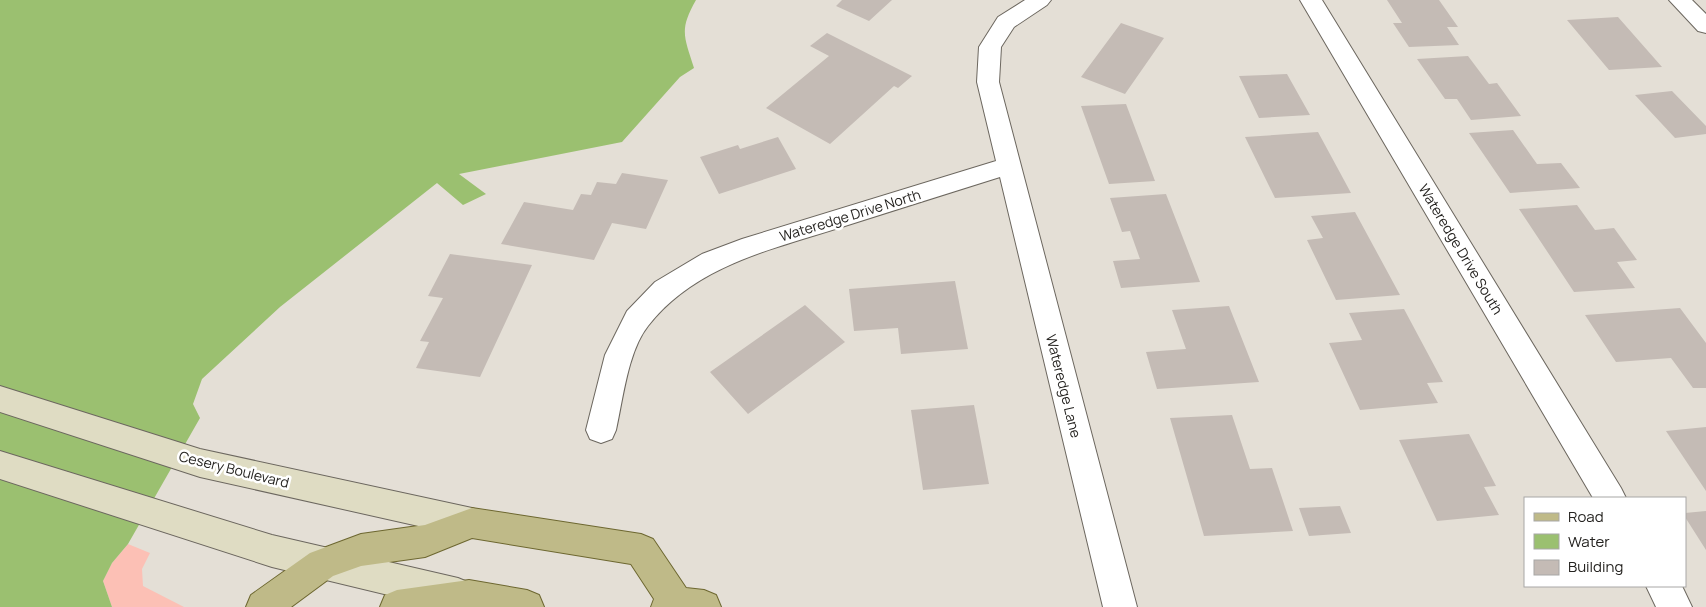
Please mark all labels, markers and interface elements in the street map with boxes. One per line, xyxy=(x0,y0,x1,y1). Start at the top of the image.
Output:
street label: Wateredge Drive South xyxy=(1414,180,1508,318)
street label: Wateredge Drive North xyxy=(777,184,923,246)
street label: Wateredge Lane xyxy=(1042,332,1086,440)
street label: Cesery Boulevard xyxy=(177,446,291,492)
legend xyxy=(1524,497,1686,587)
text: Road xyxy=(1568,506,1604,527)
text: Water xyxy=(1568,531,1610,552)
text: Building xyxy=(1568,556,1623,577)

